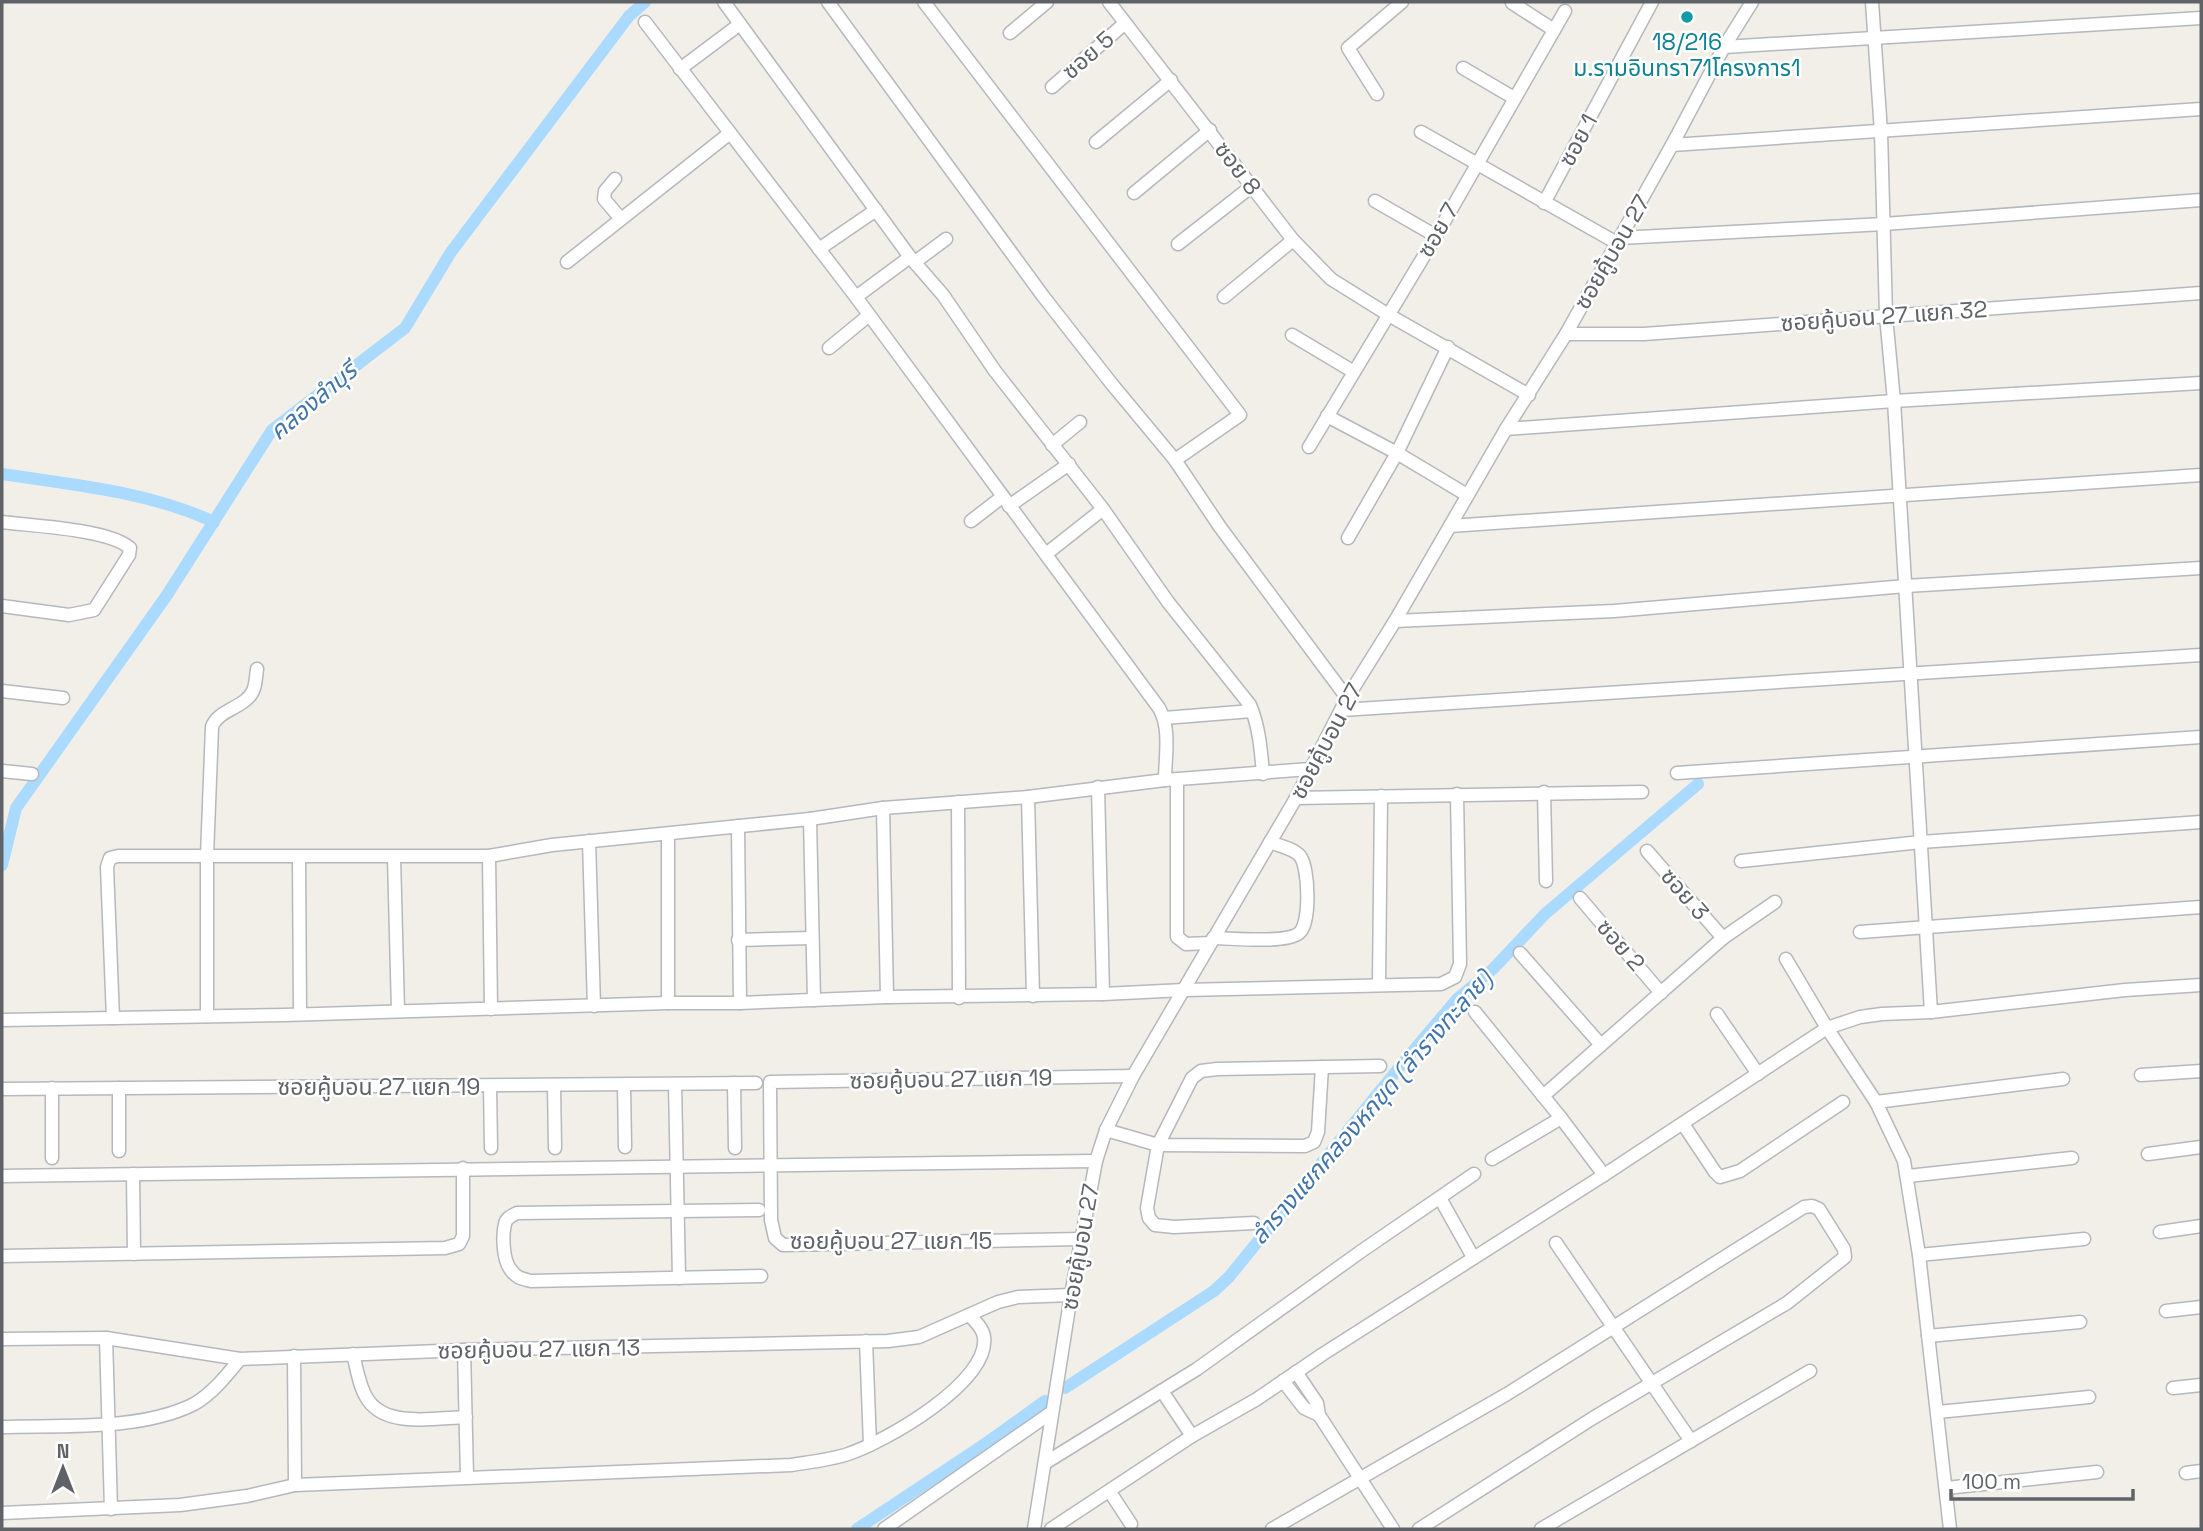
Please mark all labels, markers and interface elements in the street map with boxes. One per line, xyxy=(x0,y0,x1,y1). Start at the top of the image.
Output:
marker: 18/216 ม.รามอินทรา71โครงการ1 xyxy=(1679,9,1695,25)
street label: ซอย 5 xyxy=(1056,24,1120,86)
place label: 18/216 ม.รามอินทรา71โครงการ1 xyxy=(1573,27,1801,83)
street label: ซอย 1 xyxy=(1552,109,1604,171)
street label: ซอย 8 xyxy=(1208,135,1268,201)
street label: ซอยคู้บอน 27 xyxy=(1567,189,1657,315)
street label: ซอย 7 xyxy=(1410,197,1466,263)
street label: ซอยคู้บอน 27 แยก 32 xyxy=(1780,294,1988,338)
water label: คลองลำบุรี xyxy=(263,353,366,447)
street label: ซอยคู้บอน 27 xyxy=(1283,678,1369,804)
street label: ซอย 3 xyxy=(1654,862,1716,926)
street label: ซอย 2 xyxy=(1590,913,1652,977)
water label: ลำรางแยกคลองหกขุด (ลำรางทะลาย) xyxy=(1243,962,1500,1251)
street label: ซอยคู้บอน 27 แยก 19 xyxy=(849,1062,1053,1096)
street label: ซอยคู้บอน 27 แยก 19 xyxy=(278,1072,480,1102)
street label: ซอยคู้บอน 27 xyxy=(1054,1182,1106,1312)
street label: ซอยคู้บอน 27 แยก 15 xyxy=(790,1226,992,1256)
street label: ซอยคู้บอน 27 แยก 13 xyxy=(437,1332,641,1366)
north arrow xyxy=(28,1433,98,1503)
text: N xyxy=(57,1439,69,1464)
scale bar xyxy=(1951,1458,2133,1502)
text: 100 m xyxy=(1962,1468,2021,1495)

